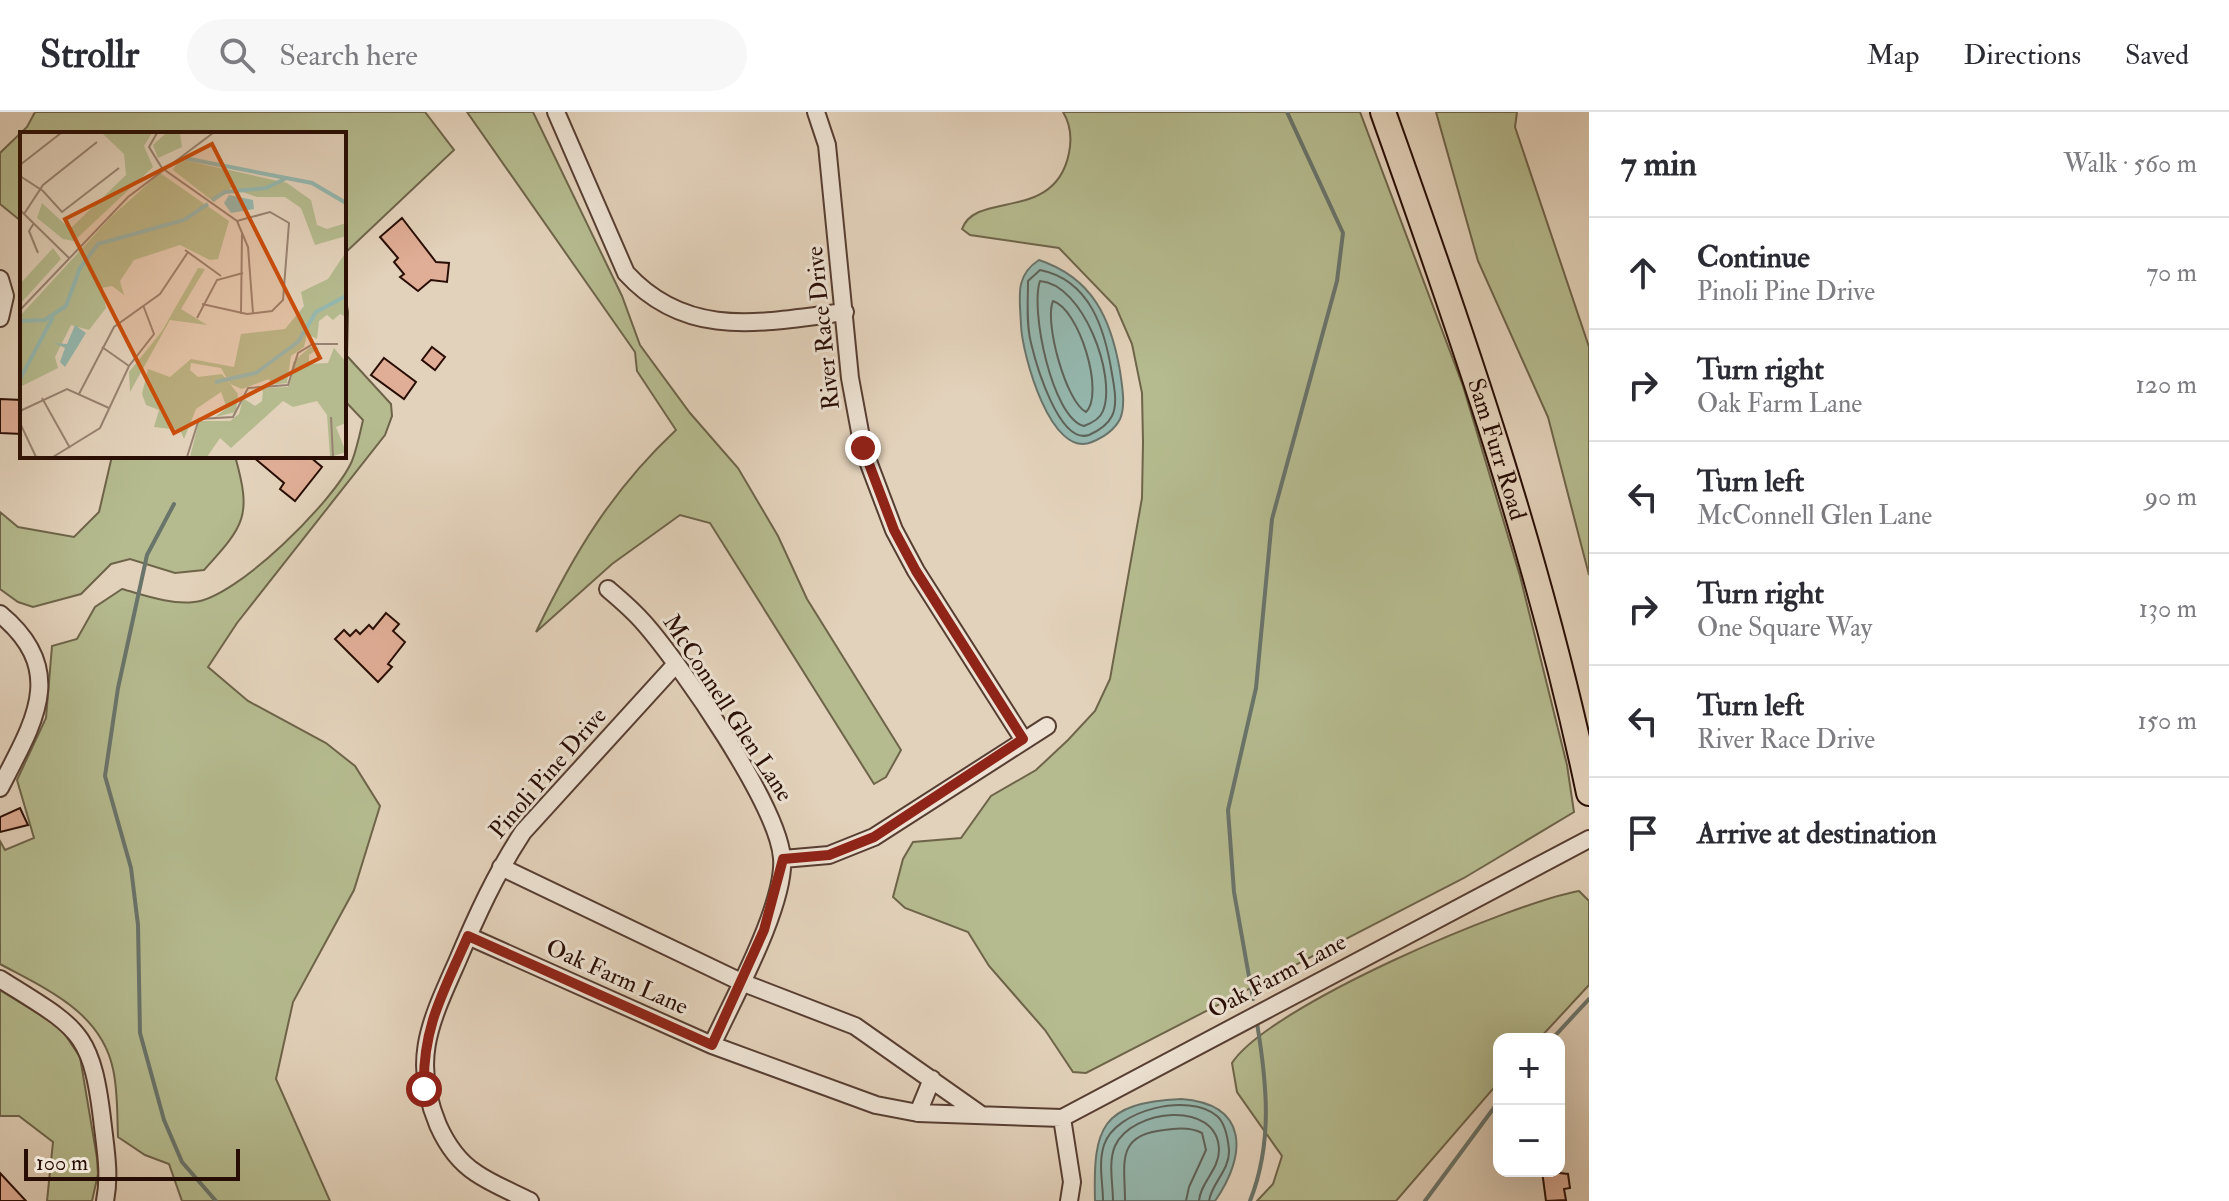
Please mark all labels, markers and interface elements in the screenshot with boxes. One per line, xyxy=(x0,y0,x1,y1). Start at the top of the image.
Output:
search box xyxy=(187,19,747,91)
text: Strollr xyxy=(40,31,139,79)
icon: search xyxy=(215,33,259,77)
text: Search here xyxy=(279,37,418,74)
text: Map xyxy=(1867,38,1920,73)
text: Directions xyxy=(1964,38,2081,73)
text: Saved xyxy=(2125,38,2189,73)
inset map xyxy=(20,132,346,458)
text: 7 min xyxy=(1621,143,1697,186)
text: Walk · 560 m xyxy=(2064,148,2197,180)
text: Continue xyxy=(1697,239,1810,276)
street label: River Race Drive xyxy=(799,245,847,411)
icon: ahead xyxy=(1621,251,1665,295)
text: 70 m xyxy=(2146,257,2197,289)
text: Pinoli Pine Drive xyxy=(1697,276,1875,308)
text: Turn right xyxy=(1697,351,1824,388)
icon: right xyxy=(1621,363,1665,407)
text: 120 m xyxy=(2136,369,2197,401)
street label: Sam Furr Road xyxy=(1461,374,1534,524)
text: Oak Farm Lane xyxy=(1697,388,1862,420)
route end xyxy=(845,430,881,466)
text: Turn left xyxy=(1697,463,1804,500)
icon: left xyxy=(1621,475,1665,519)
text: 90 m xyxy=(2145,481,2197,513)
text: McConnell Glen Lane xyxy=(1697,500,1932,532)
text: Turn right xyxy=(1697,575,1824,612)
icon: right xyxy=(1621,587,1665,631)
text: 130 m xyxy=(2139,593,2197,625)
street label: McConnell Glen Lane xyxy=(656,609,800,807)
text: One Square Way xyxy=(1697,612,1872,644)
text: Turn left xyxy=(1697,687,1804,724)
icon: left xyxy=(1621,699,1665,743)
street label: Pinoli Pine Drive xyxy=(482,701,614,845)
text: 150 m xyxy=(2138,705,2197,737)
text: River Race Drive xyxy=(1697,724,1875,756)
icon: arrive xyxy=(1621,811,1665,855)
text: Arrive at destination xyxy=(1697,815,1937,852)
street label: Oak Farm Lane xyxy=(1202,927,1352,1025)
street label: Oak Farm Lane xyxy=(541,932,693,1022)
map controls xyxy=(1493,1033,1565,1177)
button: + xyxy=(1493,1033,1565,1105)
route start xyxy=(406,1071,442,1107)
button: − xyxy=(1493,1105,1565,1177)
scale bar xyxy=(24,1145,240,1181)
text: 100 m xyxy=(36,1149,88,1177)

